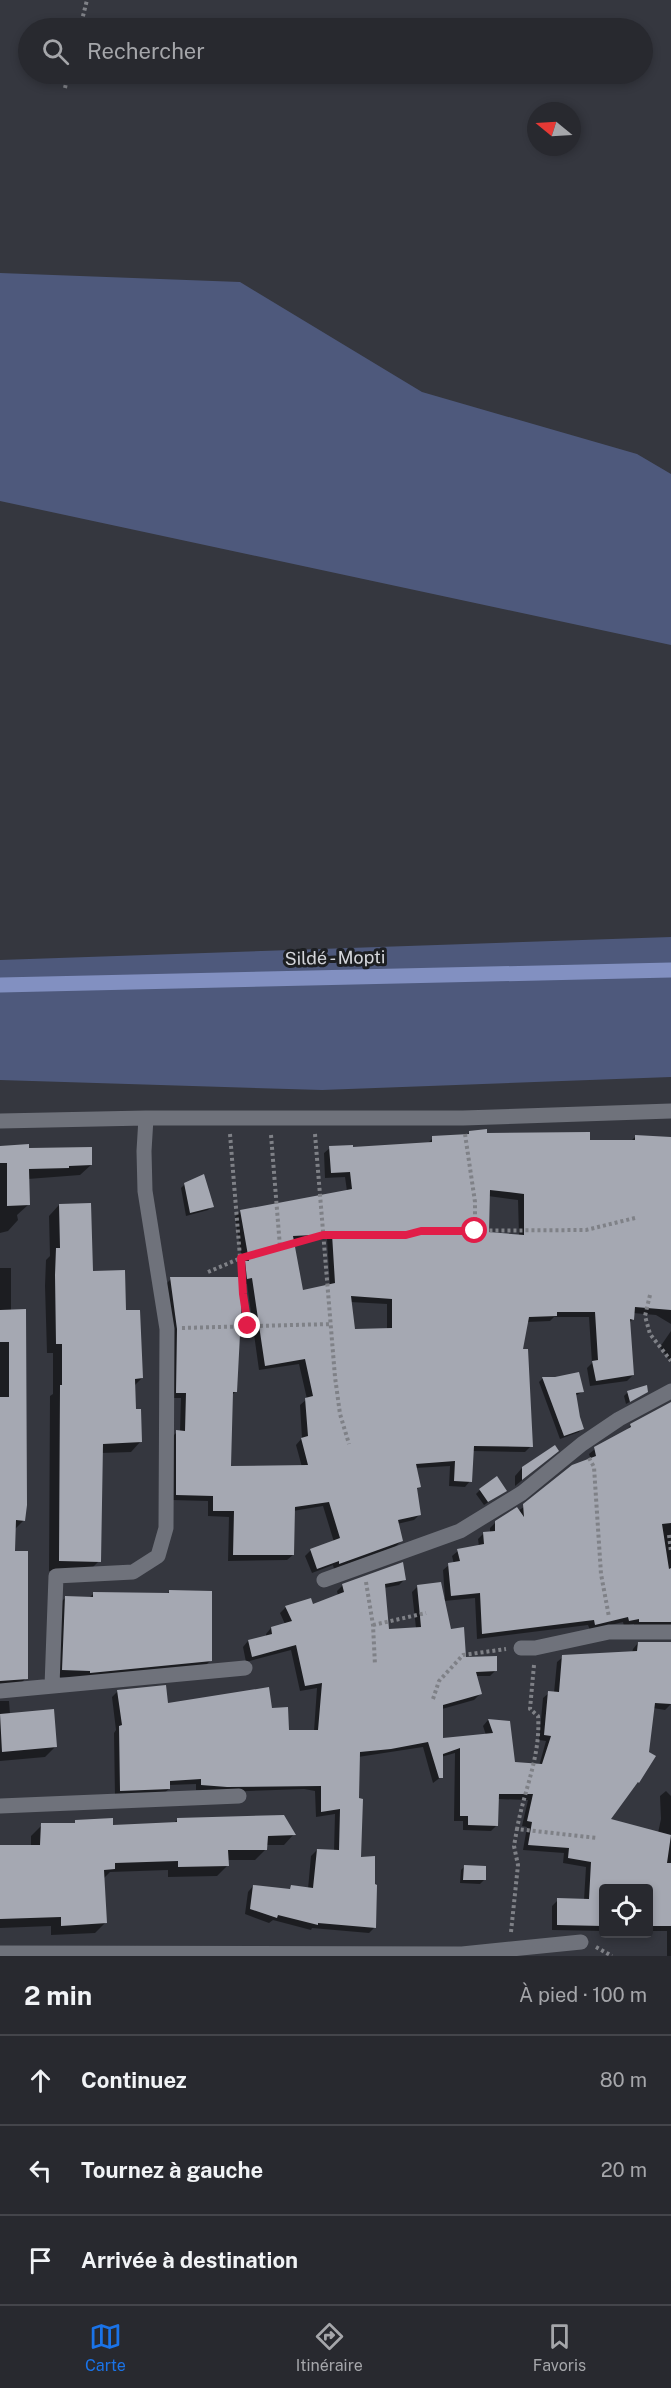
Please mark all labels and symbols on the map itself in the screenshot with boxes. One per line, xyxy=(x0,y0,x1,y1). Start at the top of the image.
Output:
north arrow xyxy=(527,102,581,156)
street label: Sildé - Mopti xyxy=(284,946,386,969)
route start xyxy=(461,1217,487,1243)
route end xyxy=(234,1312,260,1338)

